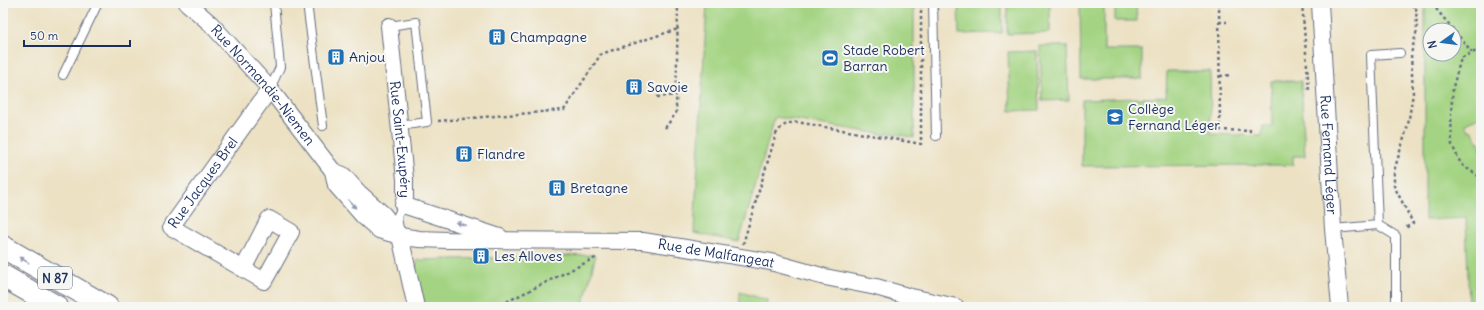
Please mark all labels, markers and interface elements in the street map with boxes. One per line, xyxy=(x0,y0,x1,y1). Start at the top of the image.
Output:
street label: Rue Normandie-Niemen xyxy=(207,21,319,149)
scale bar xyxy=(24,22,130,48)
north arrow xyxy=(1422,22,1462,62)
building icon: Champagne xyxy=(487,27,507,47)
text: 50 m xyxy=(30,28,59,43)
place label: Champagne xyxy=(510,28,587,46)
text: N xyxy=(1425,39,1440,50)
place label: Stade Robert Barran xyxy=(843,41,925,75)
building icon: Anjou xyxy=(326,47,346,67)
place label: Anjou xyxy=(349,48,385,66)
sports icon: Stade Robert Barran xyxy=(820,48,840,68)
building icon: Savoie xyxy=(624,77,644,97)
place label: Savoie xyxy=(647,78,688,96)
street label: Rue Saint-Exupéry xyxy=(386,80,414,198)
street label: Rue Fernand Léger xyxy=(1316,94,1341,215)
place label: Collège Fernand Léger xyxy=(1128,100,1220,134)
school or university icon: Collège Fernand Léger xyxy=(1105,107,1125,127)
street label: Rue Jacques Brel xyxy=(164,133,242,232)
building icon: Flandre xyxy=(454,144,474,164)
place label: Flandre xyxy=(477,145,525,163)
building icon: Bretagne xyxy=(547,178,567,198)
place label: Bretagne xyxy=(570,179,628,197)
one-way arrow xyxy=(348,199,357,209)
one-way arrow xyxy=(454,220,467,226)
street label: Rue de Malfangeat xyxy=(657,235,777,272)
building icon: Les Alloves xyxy=(471,246,491,266)
place label: Les Alloves xyxy=(494,247,562,265)
one-way arrow xyxy=(18,257,30,264)
road number: N 87 xyxy=(38,267,72,289)

